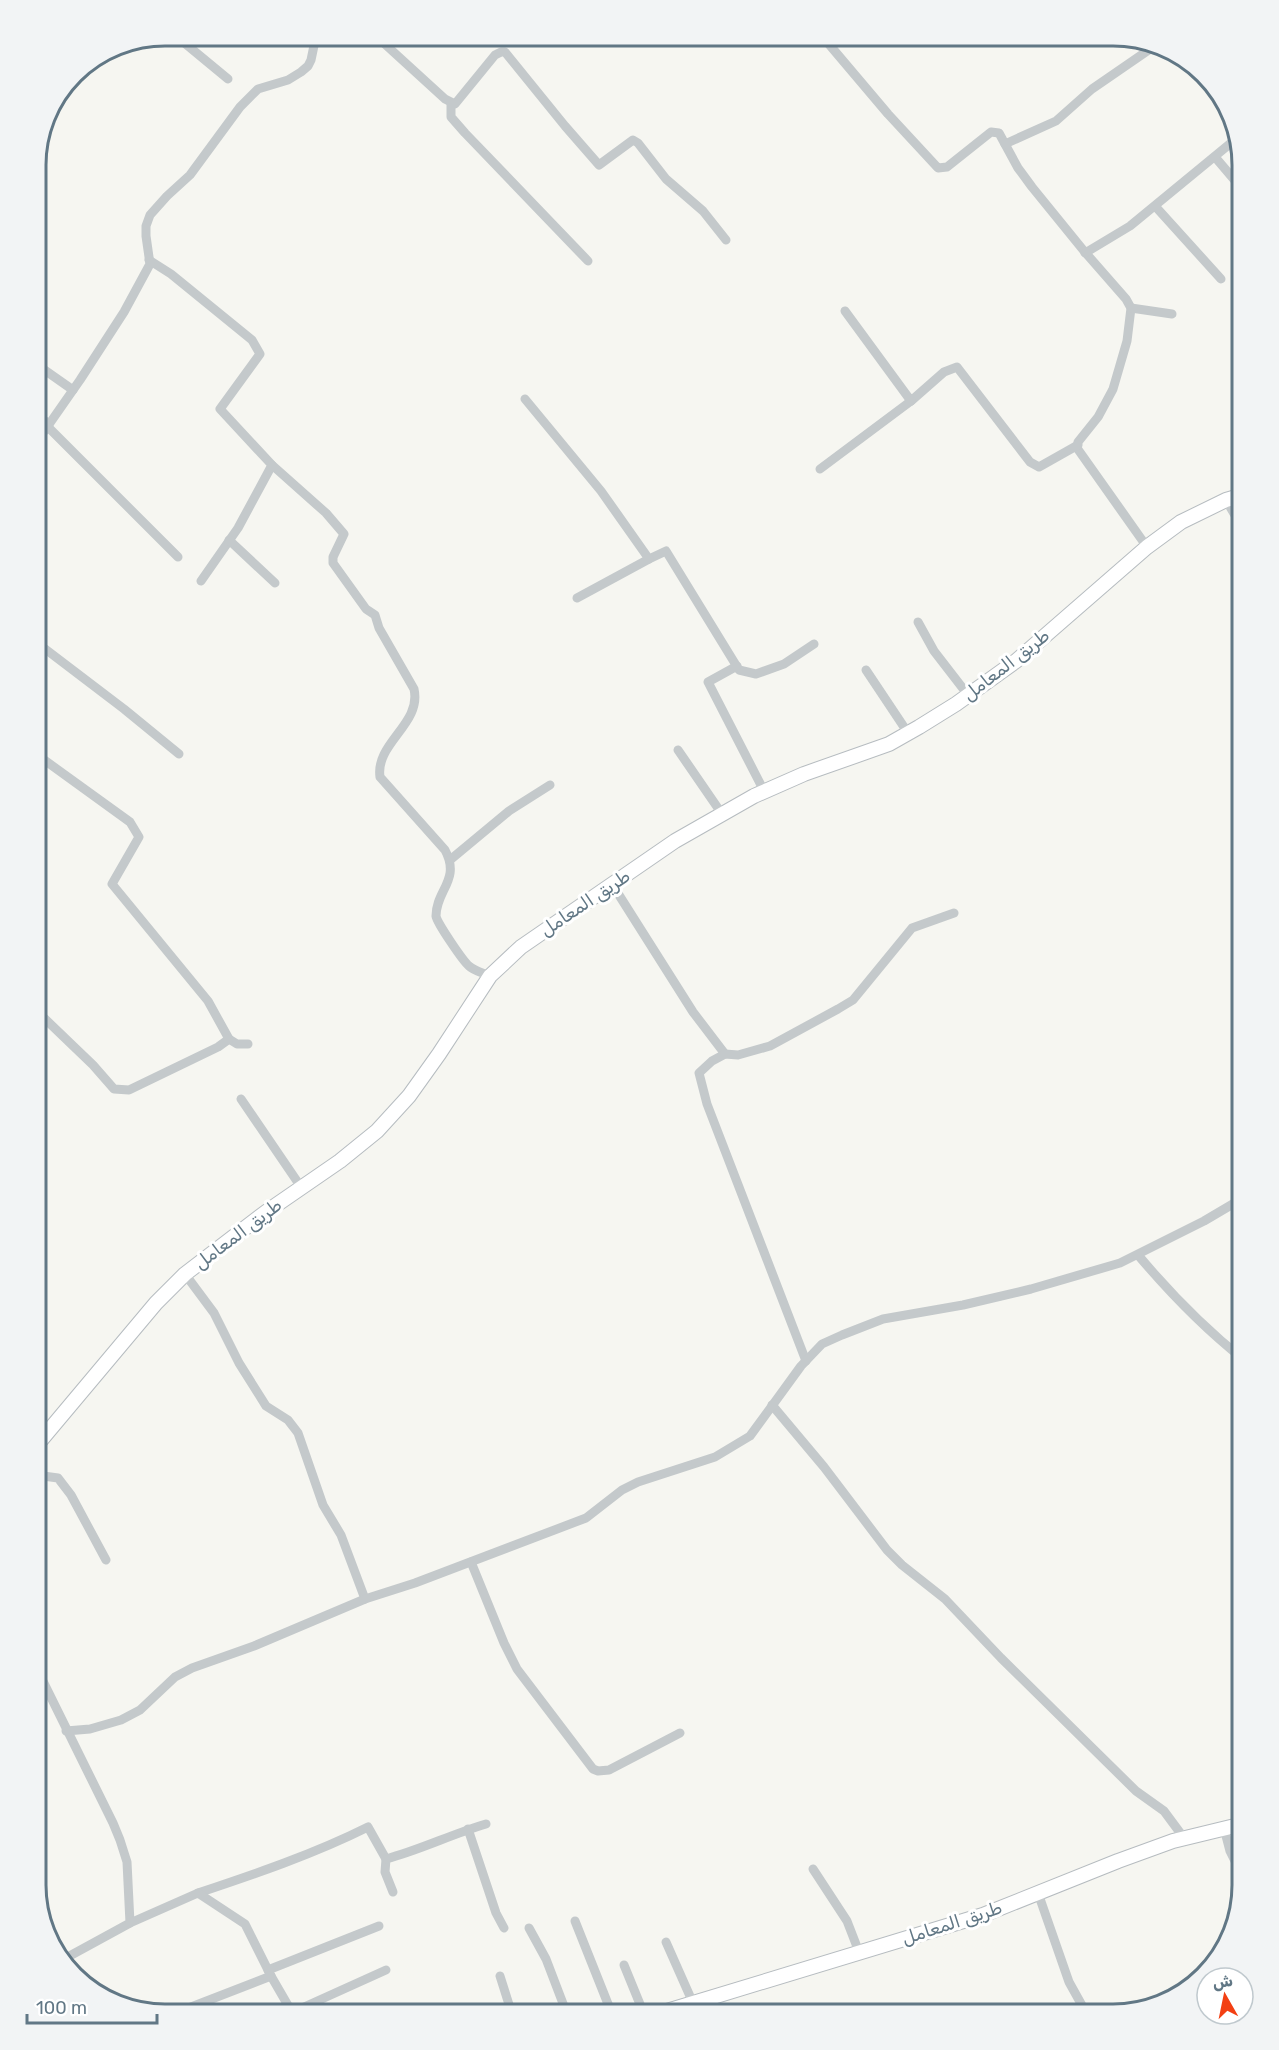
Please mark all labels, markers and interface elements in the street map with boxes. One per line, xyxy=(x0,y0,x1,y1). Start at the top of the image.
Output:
street label: طريق المعامل xyxy=(958,624,1054,706)
street label: طريق المعامل xyxy=(536,865,634,941)
street label: طريق المعامل xyxy=(190,1194,286,1274)
street label: طريق المعامل xyxy=(899,1896,1005,1950)
north arrow xyxy=(1195,1966,1255,2026)
text: ش xyxy=(1211,1971,1234,1993)
scale bar xyxy=(27,1987,158,2025)
text: 100 m xyxy=(36,1997,87,2019)

